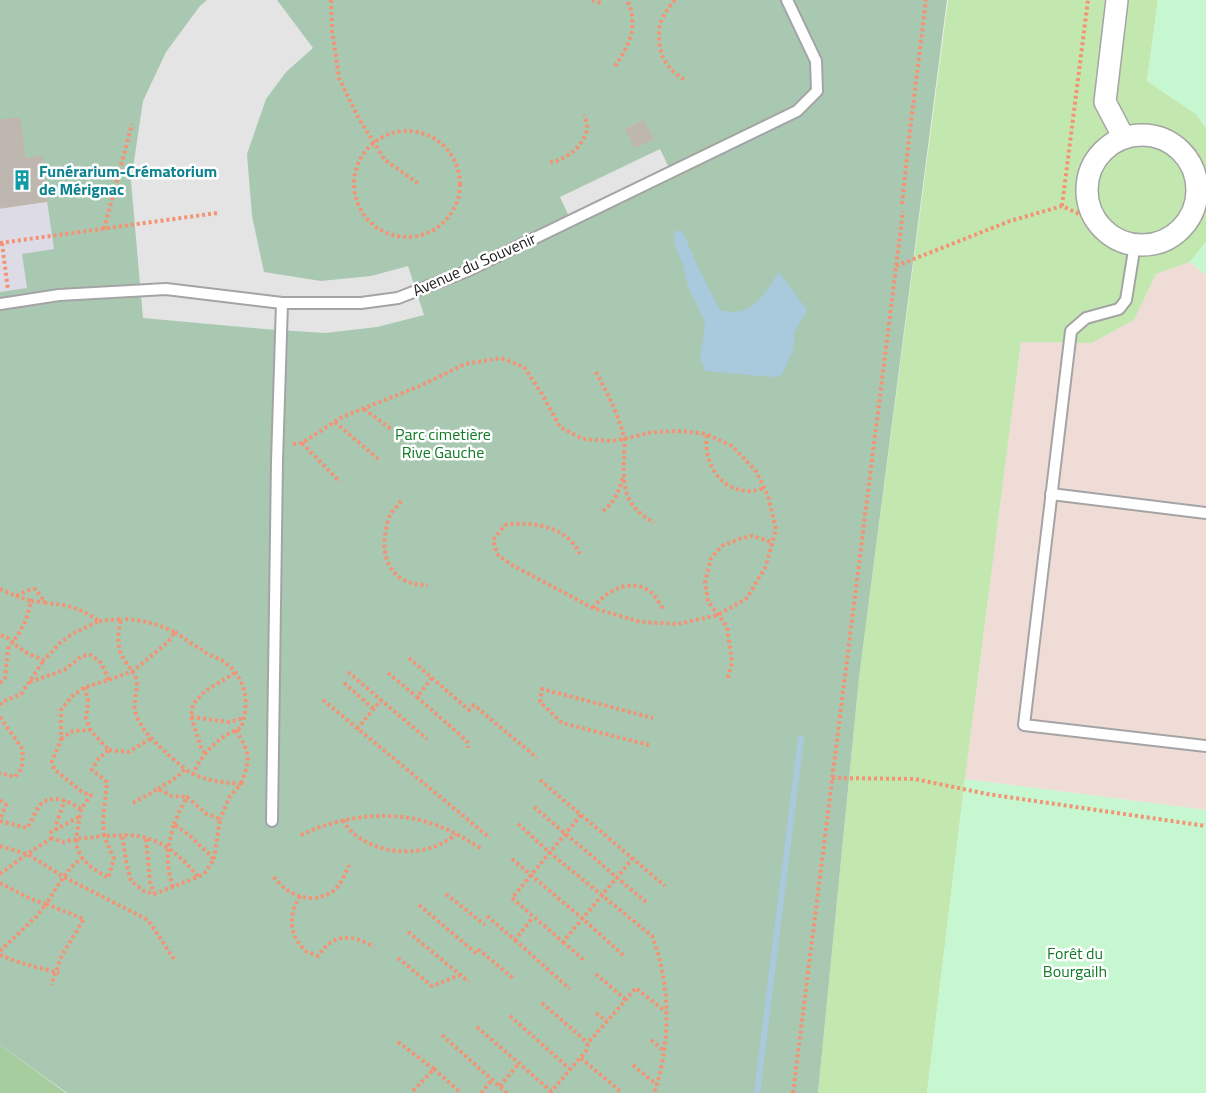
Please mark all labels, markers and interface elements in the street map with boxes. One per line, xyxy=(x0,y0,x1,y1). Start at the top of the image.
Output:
place label: Funérarium-Crématorium de Mérignac xyxy=(39,159,217,201)
building icon: Funérarium-Crématorium de Mérignac xyxy=(10,168,34,192)
street label: Avenue du Souvenir xyxy=(408,226,540,302)
park label: Parc cimetière Rive Gauche xyxy=(395,422,491,464)
park label: Forêt du Bourgailh xyxy=(1043,941,1107,983)

